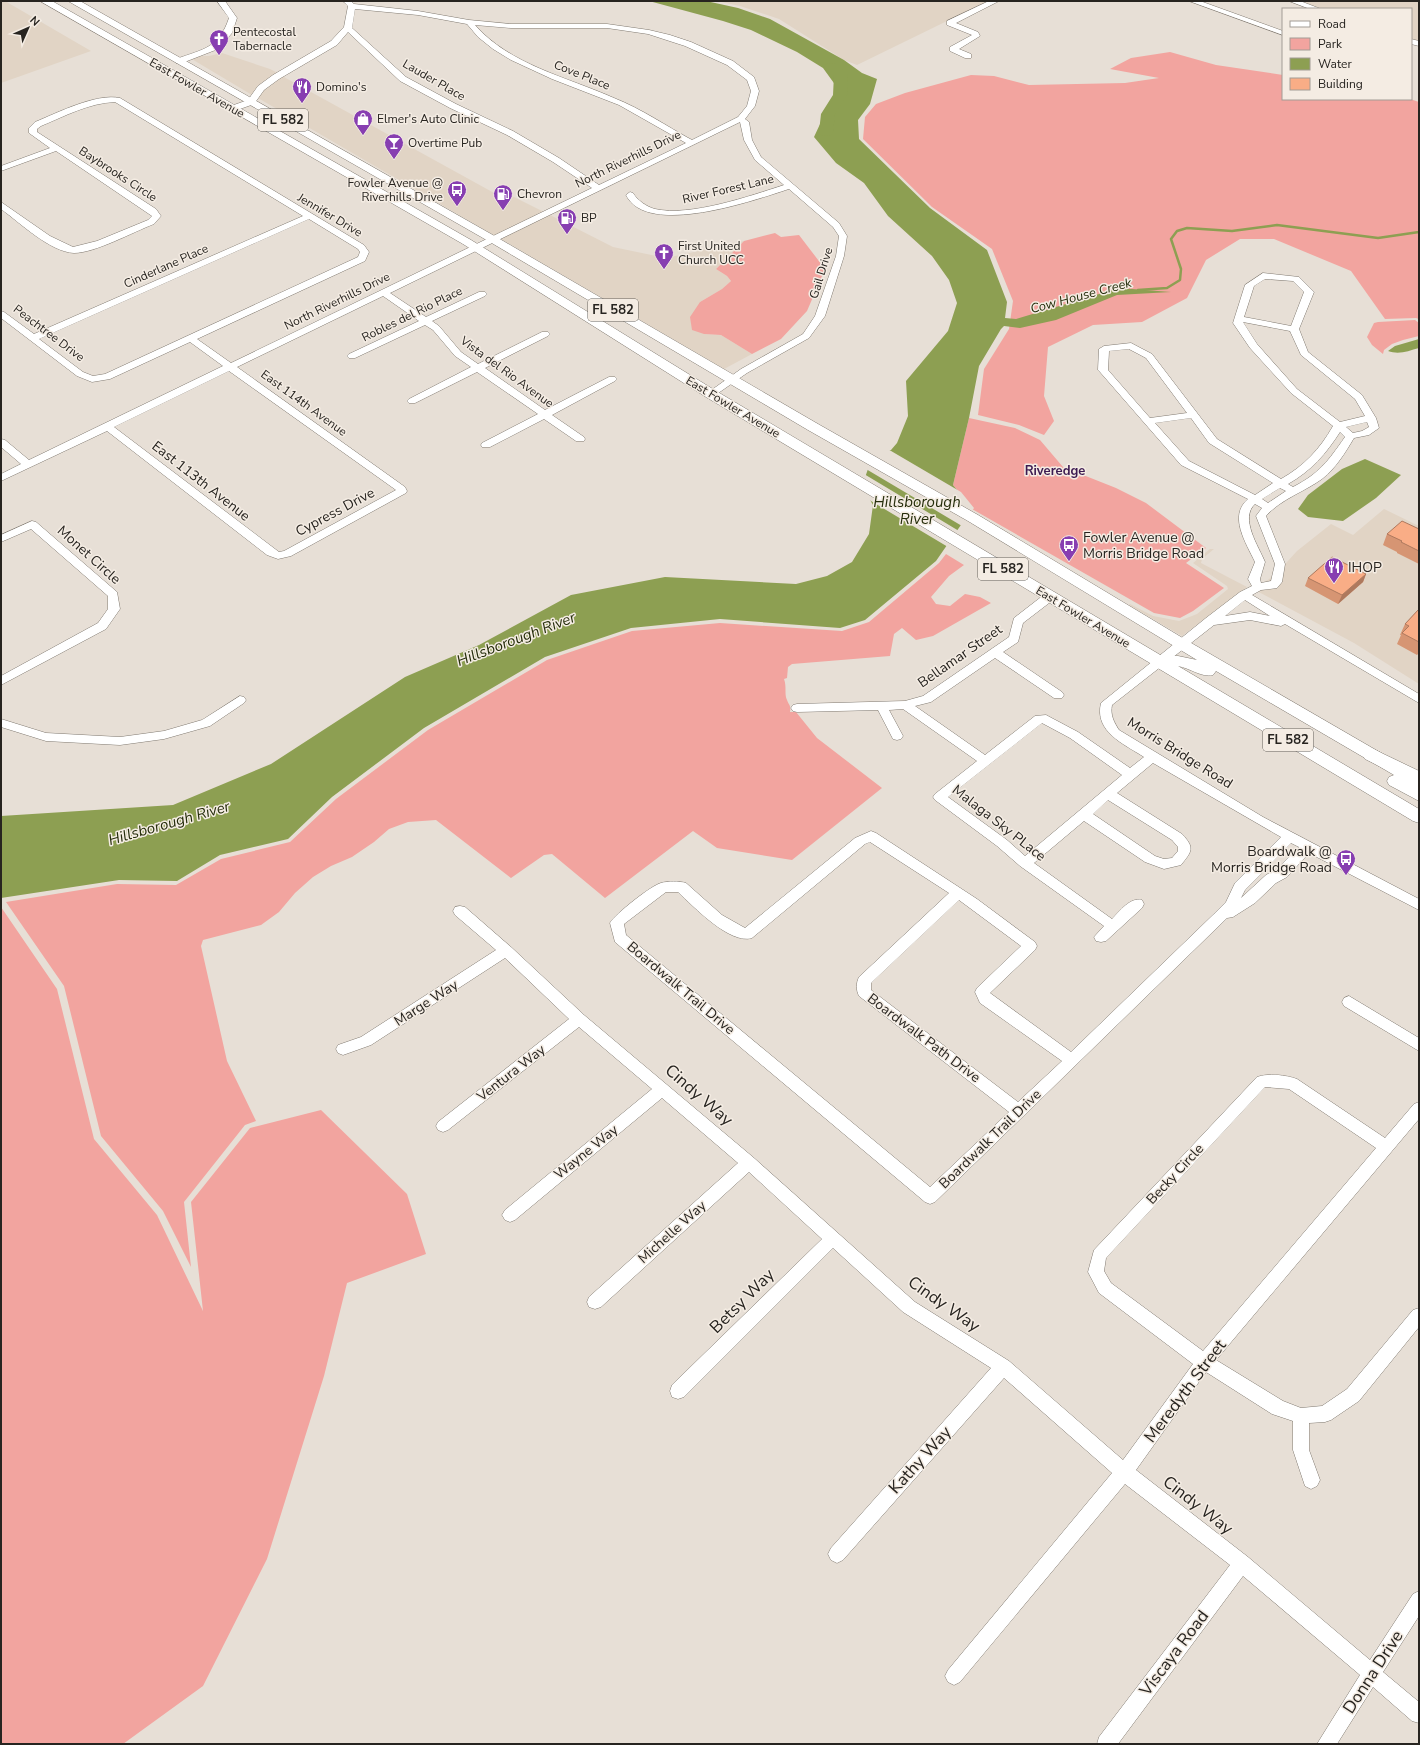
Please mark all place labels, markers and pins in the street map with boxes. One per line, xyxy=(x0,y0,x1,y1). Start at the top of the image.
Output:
place label: Pentecostal Tabernacle xyxy=(233,24,296,54)
church icon: Pentecostal Tabernacle xyxy=(208,28,230,56)
restaurant icon: Domino's xyxy=(291,76,313,104)
place label: Domino's xyxy=(316,79,367,95)
shop icon: Elmer's Auto Clinic xyxy=(352,108,374,136)
place label: Elmer's Auto Clinic xyxy=(377,111,479,127)
bar icon: Overtime Pub xyxy=(383,132,405,160)
place label: Overtime Pub xyxy=(408,135,482,151)
place label: Fowler Avenue @ Riverhills Drive xyxy=(347,175,443,205)
bus stop icon: Fowler Avenue @ Riverhills Drive xyxy=(446,179,468,207)
fuel station icon: Chevron xyxy=(492,183,514,211)
place label: Chevron xyxy=(517,186,562,202)
fuel station icon: BP xyxy=(556,207,578,235)
place label: BP xyxy=(581,210,597,226)
place label: First United Church UCC xyxy=(678,238,744,268)
church icon: First United Church UCC xyxy=(653,242,675,270)
place label: Fowler Avenue @ Morris Bridge Road xyxy=(1083,528,1204,563)
bus stop icon: Fowler Avenue @ Morris Bridge Road xyxy=(1058,534,1080,562)
restaurant icon: IHOP xyxy=(1323,556,1345,584)
place label: IHOP xyxy=(1348,558,1382,577)
place label: Boardwalk @ Morris Bridge Road xyxy=(1211,842,1332,877)
bus stop icon: Boardwalk @ Morris Bridge Road xyxy=(1335,848,1357,876)

